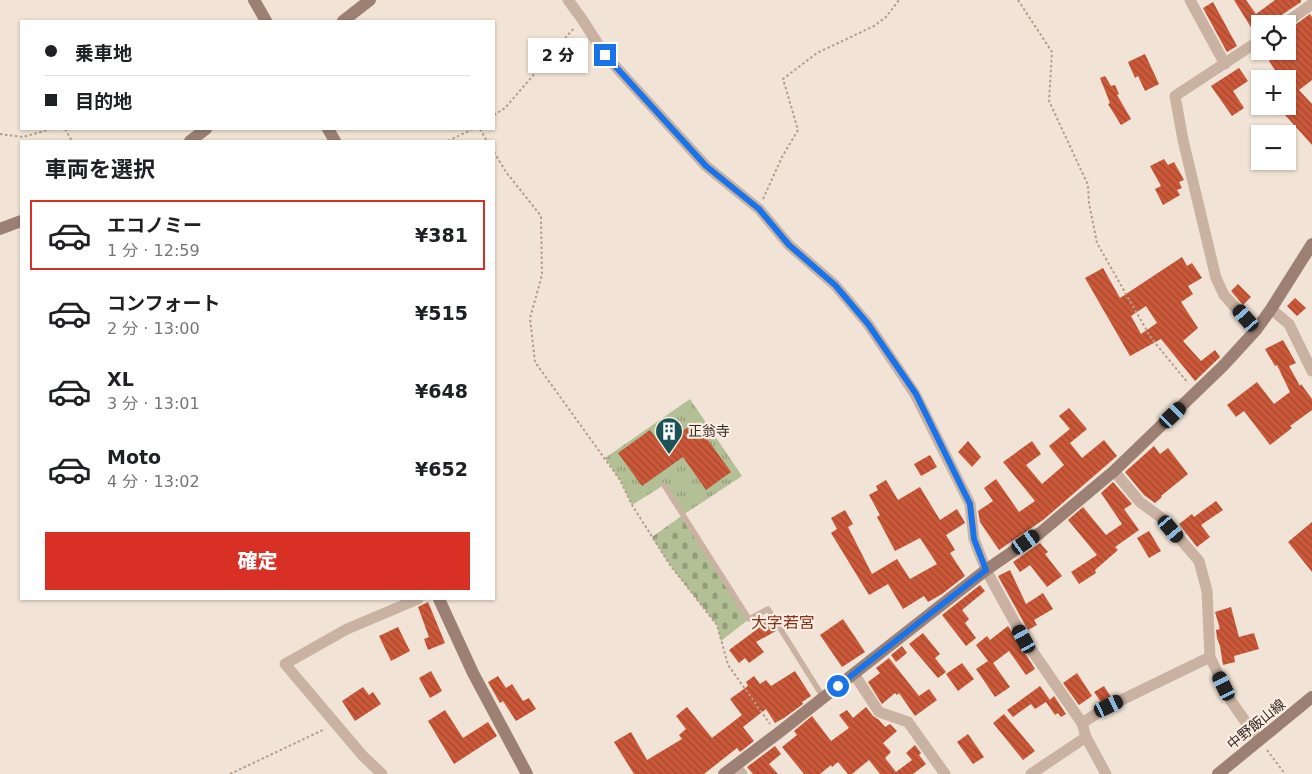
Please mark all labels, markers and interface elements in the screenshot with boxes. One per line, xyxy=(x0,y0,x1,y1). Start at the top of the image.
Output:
map controls xyxy=(1251,15,1296,170)
button: locate xyxy=(1251,15,1296,60)
callout: 2 分 xyxy=(528,38,588,72)
text: 乗車地 xyxy=(75,42,132,64)
route end xyxy=(594,44,616,66)
text: 2 分 xyxy=(542,46,574,65)
button: + xyxy=(1251,70,1296,115)
text: 目的地 xyxy=(75,90,132,112)
button: − xyxy=(1251,125,1296,170)
text: 車両を選択 xyxy=(45,157,155,182)
icon: car xyxy=(47,213,92,258)
text: エコノミー xyxy=(107,214,202,236)
text: ¥381 xyxy=(415,224,468,246)
text: 1 分 · 12:59 xyxy=(107,241,200,260)
icon: car xyxy=(47,291,92,336)
text: コンフォート xyxy=(107,292,220,314)
text: ¥515 xyxy=(415,302,468,324)
car xyxy=(1230,302,1261,334)
text: 2 分 · 13:00 xyxy=(107,319,200,338)
text: XL xyxy=(107,368,134,390)
icon: car xyxy=(47,369,92,414)
text: ¥648 xyxy=(415,380,468,402)
text: 3 分 · 13:01 xyxy=(107,394,200,413)
car xyxy=(1157,399,1189,431)
building icon: 正翁寺 xyxy=(654,416,684,455)
place label: 正翁寺 xyxy=(688,423,730,439)
text: Moto xyxy=(107,446,161,468)
icon: car xyxy=(47,447,92,492)
text: ¥652 xyxy=(415,458,468,480)
text: 4 分 · 13:02 xyxy=(107,472,200,491)
car xyxy=(1155,513,1186,545)
car xyxy=(1009,527,1042,557)
button: 確定 xyxy=(45,532,470,590)
district label: 大字若宮 xyxy=(751,613,815,632)
car xyxy=(1010,622,1037,656)
car xyxy=(1210,669,1237,703)
route start xyxy=(827,675,849,697)
car xyxy=(1092,693,1125,719)
street label: 中野飯山線 xyxy=(1224,696,1288,752)

